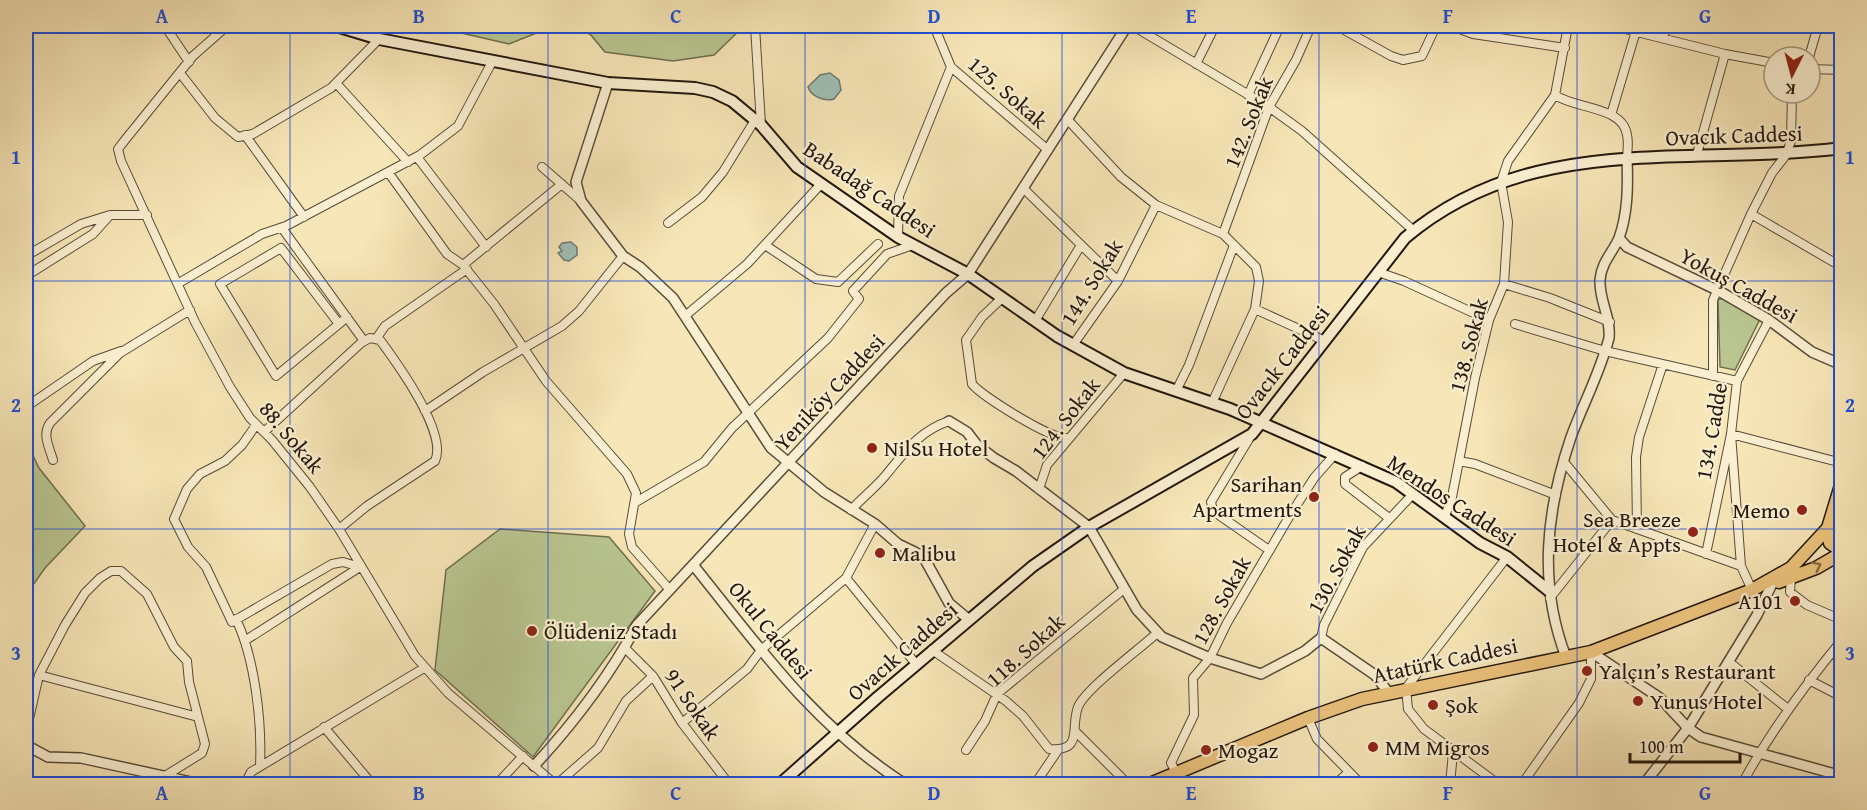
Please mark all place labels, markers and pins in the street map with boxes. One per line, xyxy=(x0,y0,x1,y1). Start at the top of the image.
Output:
place label: NilSu Hotel xyxy=(884,432,988,464)
marker: NilSu Hotel xyxy=(865,441,879,455)
place label: Sarihan Apartments xyxy=(1192,468,1303,525)
marker: Sarihan Apartments xyxy=(1307,490,1321,504)
place label: Memo xyxy=(1732,494,1790,526)
place label: Sea Breeze Hotel & Appts xyxy=(1553,503,1681,560)
marker: Memo xyxy=(1795,503,1809,517)
marker: Sea Breeze Hotel & Appts xyxy=(1686,525,1700,539)
place label: Malibu xyxy=(892,537,956,569)
marker: Malibu xyxy=(873,546,887,560)
place label: A101 xyxy=(1738,585,1783,617)
marker: A101 xyxy=(1788,594,1802,608)
place label: Ölüdeniz Stadı xyxy=(544,615,677,647)
marker: Ölüdeniz Stadı xyxy=(525,624,539,638)
place label: Yalçın’s Restaurant xyxy=(1599,655,1776,687)
marker: Yalçın’s Restaurant xyxy=(1580,664,1594,678)
place label: Yunus Hotel xyxy=(1650,685,1763,717)
place label: Şok xyxy=(1445,689,1479,721)
marker: Yunus Hotel xyxy=(1631,694,1645,708)
marker: Şok xyxy=(1426,698,1440,712)
place label: MM Migros xyxy=(1385,731,1490,763)
place label: Mogaz xyxy=(1218,734,1279,766)
marker: MM Migros xyxy=(1366,740,1380,754)
marker: Mogaz xyxy=(1199,743,1213,757)

